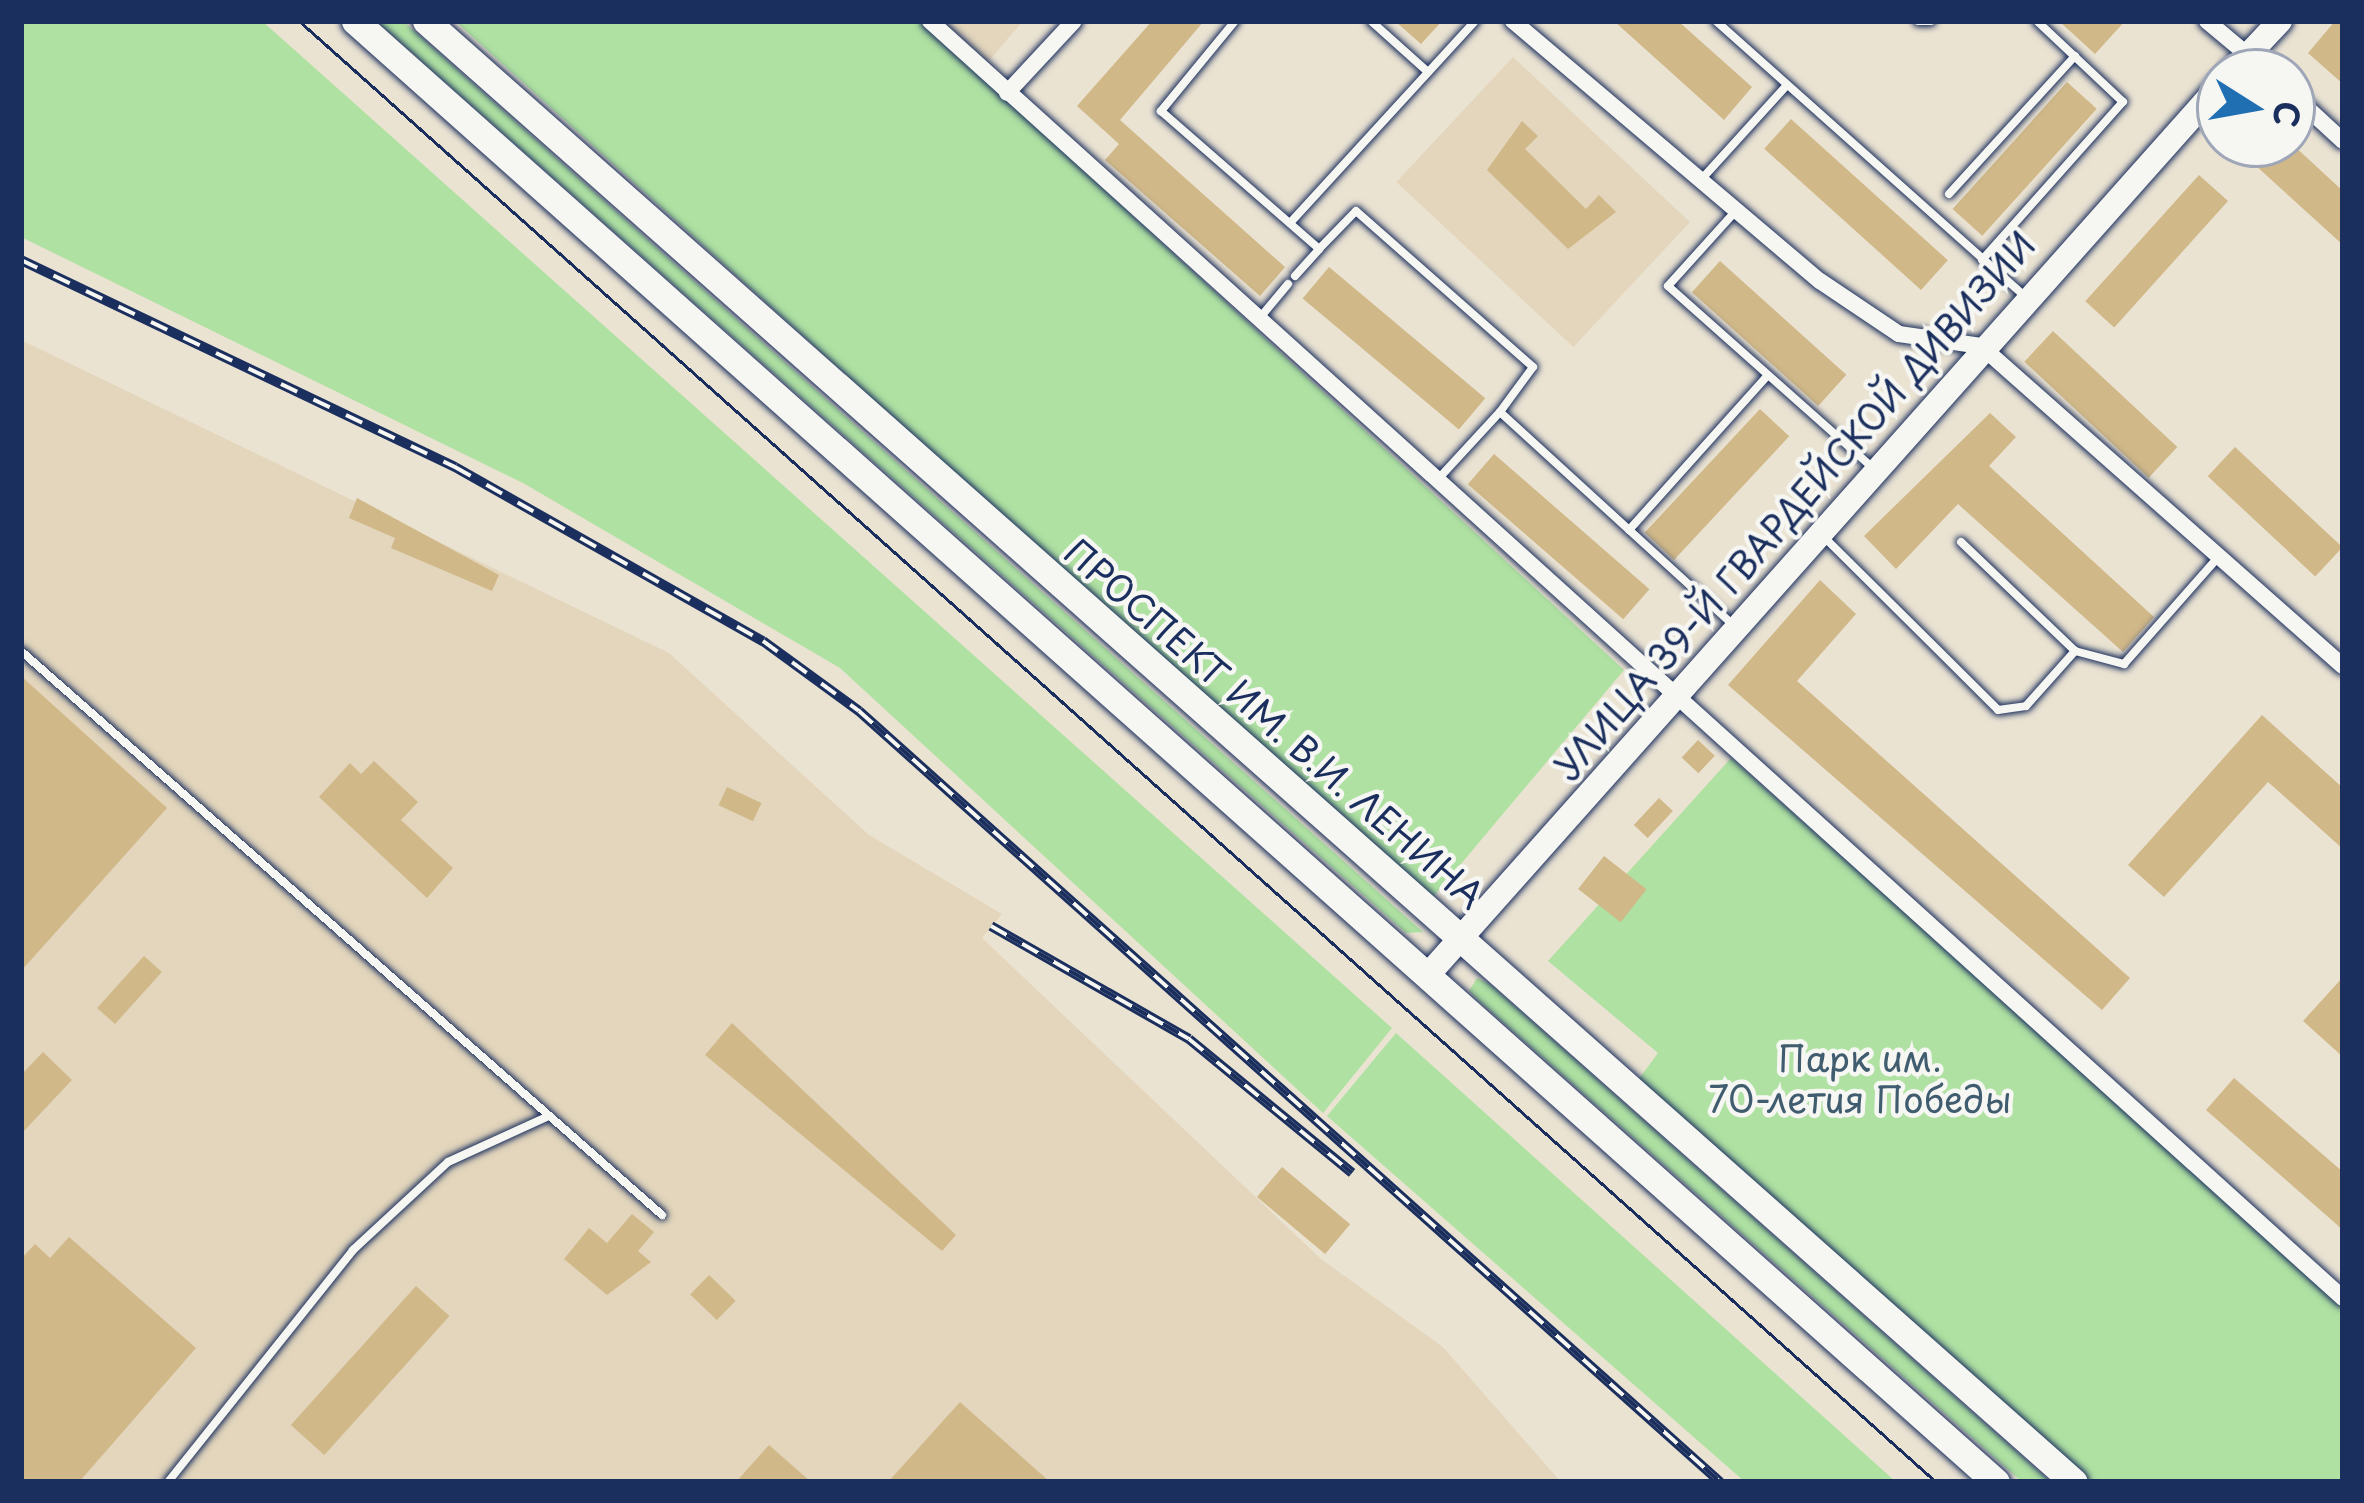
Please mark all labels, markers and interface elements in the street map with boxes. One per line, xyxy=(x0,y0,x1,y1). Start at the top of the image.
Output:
north arrow xyxy=(2196,48,2316,168)
text: С xyxy=(2261,97,2315,131)
street label: УЛИЦА 39-Й ГВАРДЕЙСКОЙ ДИВИЗИИ xyxy=(1542,220,2046,790)
street label: ПРОСПЕКТ ИМ. В.И. ЛЕНИНА xyxy=(1056,529,1494,917)
park label: Парк им. 70-летия Победы xyxy=(1708,1035,2012,1120)

